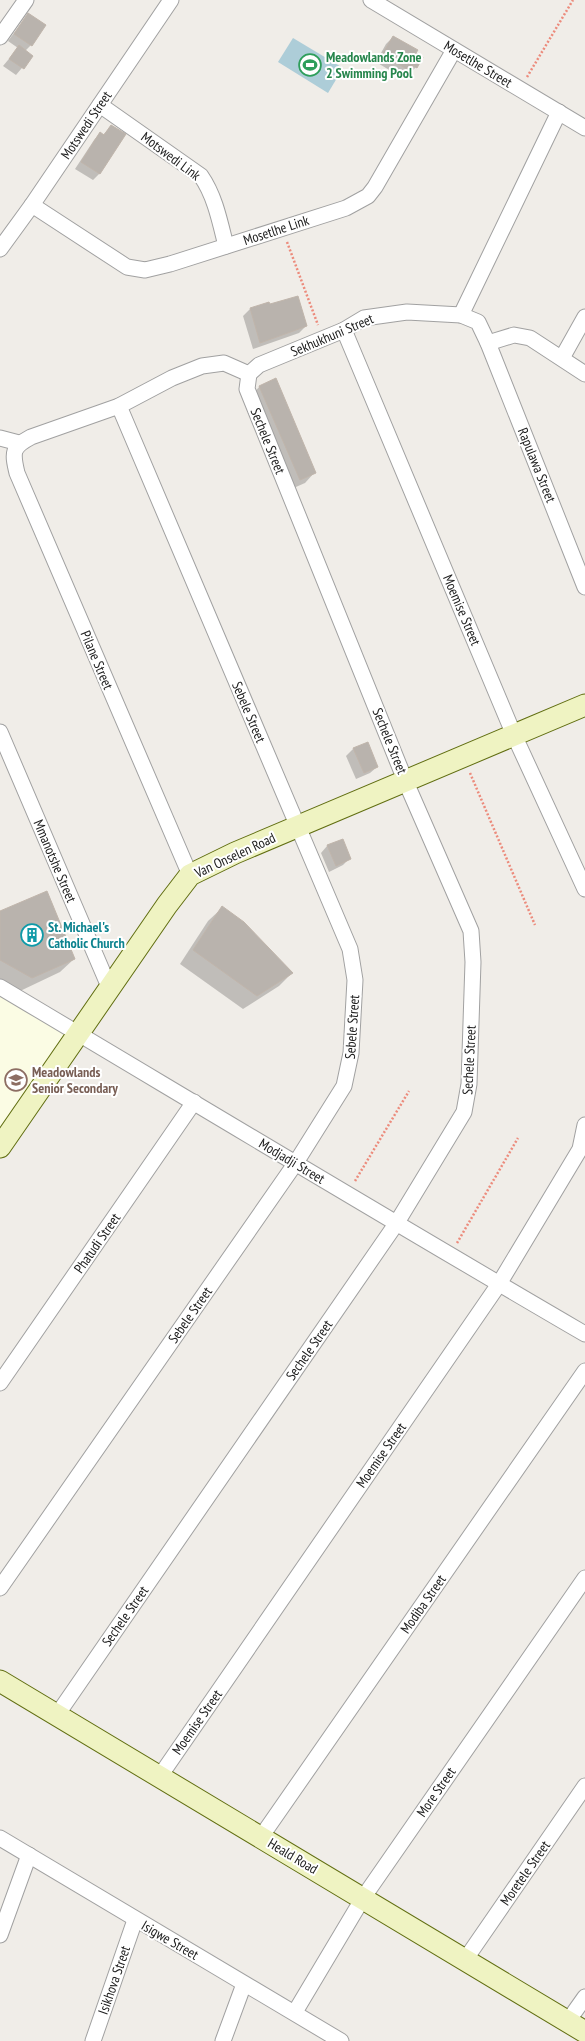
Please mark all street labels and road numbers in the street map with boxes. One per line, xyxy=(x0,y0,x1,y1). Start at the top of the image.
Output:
street label: Mosetlhe Street xyxy=(441,37,516,91)
street label: Motswedi Street xyxy=(57,87,115,163)
street label: Motswedi Link xyxy=(138,128,205,185)
street label: Mosetlhe Link xyxy=(241,211,312,249)
street label: Sekhukhuni Street xyxy=(288,309,376,361)
street label: Sechele Street xyxy=(247,405,289,477)
street label: Rapulawa Street xyxy=(514,425,560,505)
street label: Moemise Street xyxy=(439,572,485,648)
street label: Pilane Street xyxy=(77,628,117,692)
street label: Sebele Street xyxy=(228,679,270,745)
street label: Sechele Street xyxy=(369,705,411,777)
street label: Mmanotshe Street xyxy=(29,817,81,905)
street label: Van Onselen Road xyxy=(191,828,278,882)
street label: Sebele Street xyxy=(341,994,363,1060)
street label: Sechele Street xyxy=(458,1025,480,1095)
street label: Modjadji Street xyxy=(256,1134,328,1188)
street label: Phatudi Street xyxy=(70,1209,124,1276)
street label: Sebele Street xyxy=(164,1283,216,1347)
street label: Sechele Street xyxy=(282,1316,336,1384)
street label: Moemise Street xyxy=(352,1419,410,1491)
street label: Modiba Street xyxy=(396,1571,450,1637)
street label: Sechele Street xyxy=(98,1582,152,1650)
street label: Moemise Street xyxy=(168,1686,226,1758)
street label: More Street xyxy=(412,1764,460,1820)
street label: Heald Road xyxy=(265,1834,321,1878)
street label: Moretele Street xyxy=(496,1837,554,1909)
street label: Isigwe Street xyxy=(138,1916,202,1964)
street label: Isikhova Street xyxy=(94,1943,134,2017)

